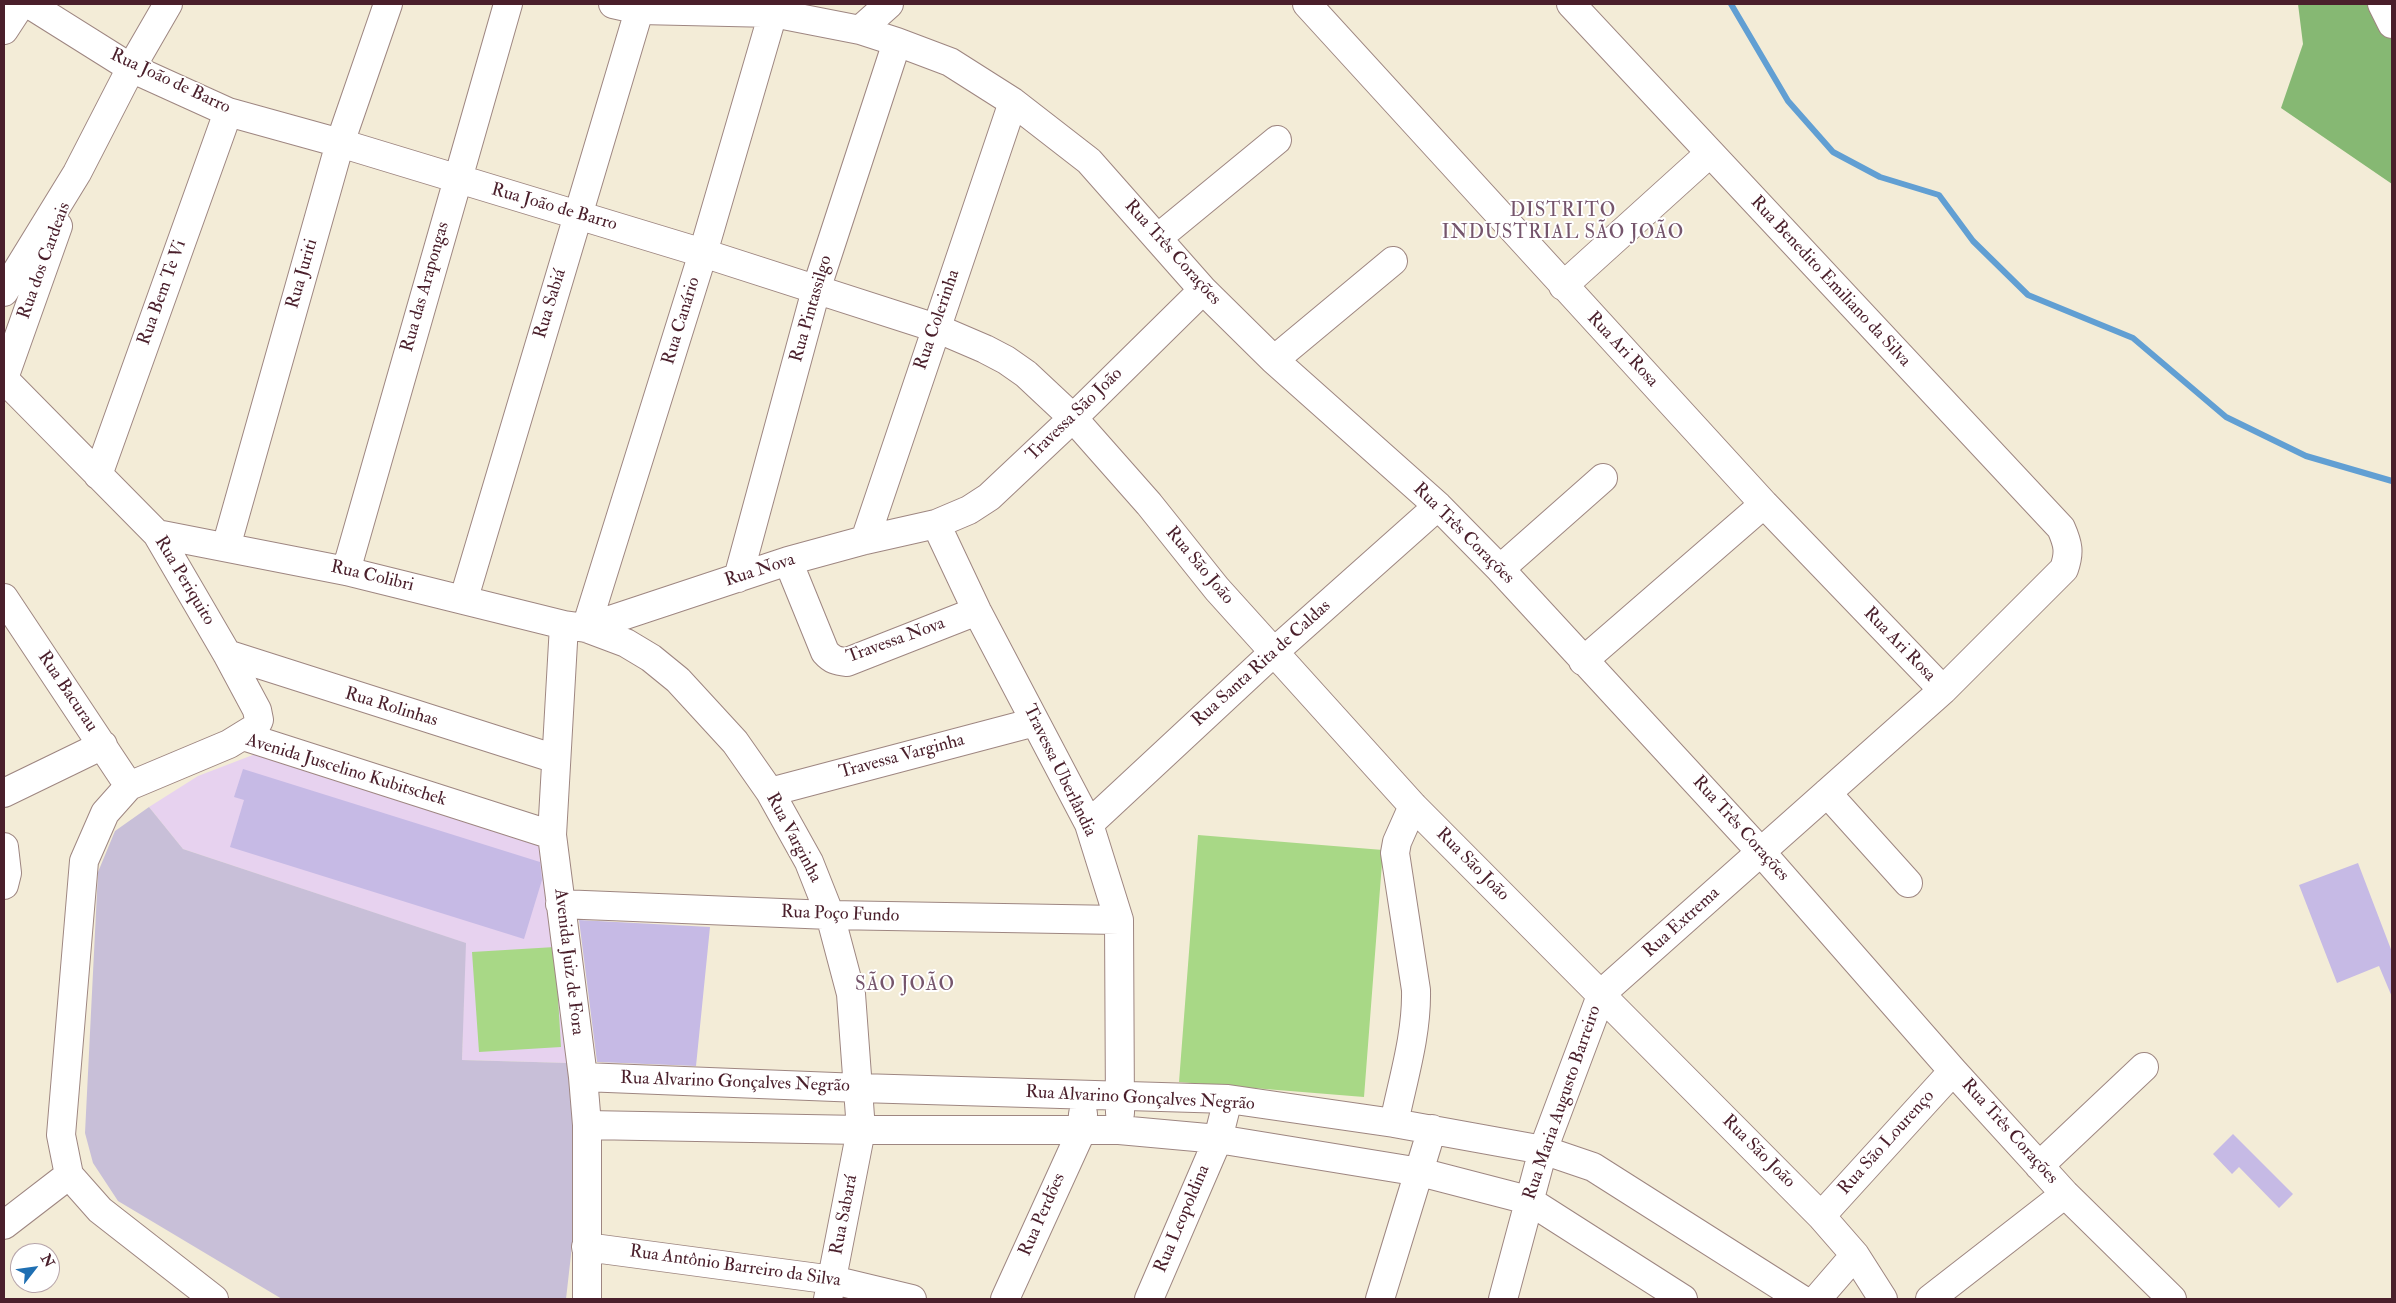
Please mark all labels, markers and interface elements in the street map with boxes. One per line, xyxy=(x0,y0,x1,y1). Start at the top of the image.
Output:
street label: Rua João de Barro xyxy=(107,45,233,119)
street label: Rua João de Barro xyxy=(489,180,619,236)
street label: Rua Benedito Emiliano da Silva xyxy=(1745,192,1915,372)
street label: Rua Três Corações xyxy=(1119,196,1225,310)
street label: Rua dos Cardeais xyxy=(14,200,76,322)
district label: DISTRITO INDUSTRIAL SÃO JOÃO xyxy=(1439,201,1687,245)
street label: Rua das Arapongas xyxy=(397,219,455,355)
street label: Rua Juriti xyxy=(283,237,323,311)
street label: Rua Bem Te Vi xyxy=(134,238,192,348)
street label: Rua Pintassilgo xyxy=(786,253,838,365)
street label: Rua Sabiá xyxy=(530,267,572,341)
street label: Rua Colerinha xyxy=(911,267,965,373)
street label: Rua Canário xyxy=(658,275,706,367)
street label: Rua Ari Rosa xyxy=(1582,308,1662,392)
street label: Travessa São João xyxy=(1022,364,1128,466)
street label: Rua Três Corações xyxy=(1408,479,1518,589)
street label: Rua São João xyxy=(1160,523,1238,609)
street label: Rua Periquito xyxy=(149,533,219,629)
street label: Rua Nova xyxy=(722,550,798,592)
street label: Rua Colibri xyxy=(328,557,416,597)
street label: Rua Santa Rita de Caldas xyxy=(1188,596,1336,732)
street label: Rua Ari Rosa xyxy=(1858,603,1940,687)
street label: Travessa Nova xyxy=(844,613,948,669)
street label: Rua Bacurau xyxy=(32,648,102,736)
street label: Rua Rolinhas xyxy=(342,684,440,732)
street label: Travessa Uberlândia xyxy=(1018,701,1100,841)
street label: Avenida Juscelino Kubitschek xyxy=(243,730,449,812)
street label: Travessa Varginha xyxy=(837,730,967,784)
street label: Rua Três Corações xyxy=(1687,772,1793,886)
street label: Rua Varginha xyxy=(760,790,826,886)
street label: Rua São João xyxy=(1431,824,1513,906)
street label: Rua Extrema xyxy=(1639,883,1725,963)
street label: Avenida Juiz de Fora xyxy=(548,887,588,1037)
street label: Rua Poço Fundo xyxy=(780,902,900,928)
district label: SÃO JOÃO xyxy=(854,975,956,997)
street label: Rua Maria Augusto Barreiro xyxy=(1520,1003,1606,1203)
street label: Rua Alvarino Gonçalves Negrão xyxy=(620,1068,850,1098)
street label: Rua Três Corações xyxy=(1956,1075,2062,1189)
street label: Rua Alvarino Gonçalves Negrão xyxy=(1025,1082,1255,1116)
street label: Rua São Lourenço xyxy=(1834,1086,1940,1200)
street label: Rua São João xyxy=(1717,1111,1799,1193)
street label: Rua Leopoldina xyxy=(1151,1162,1215,1276)
street label: Rua Perdões xyxy=(1015,1170,1071,1260)
street label: Rua Sabará xyxy=(827,1173,863,1257)
street label: Rua Antônio Barreiro da Silva xyxy=(628,1241,842,1293)
north arrow xyxy=(10,1243,60,1293)
text: N xyxy=(37,1251,58,1270)

